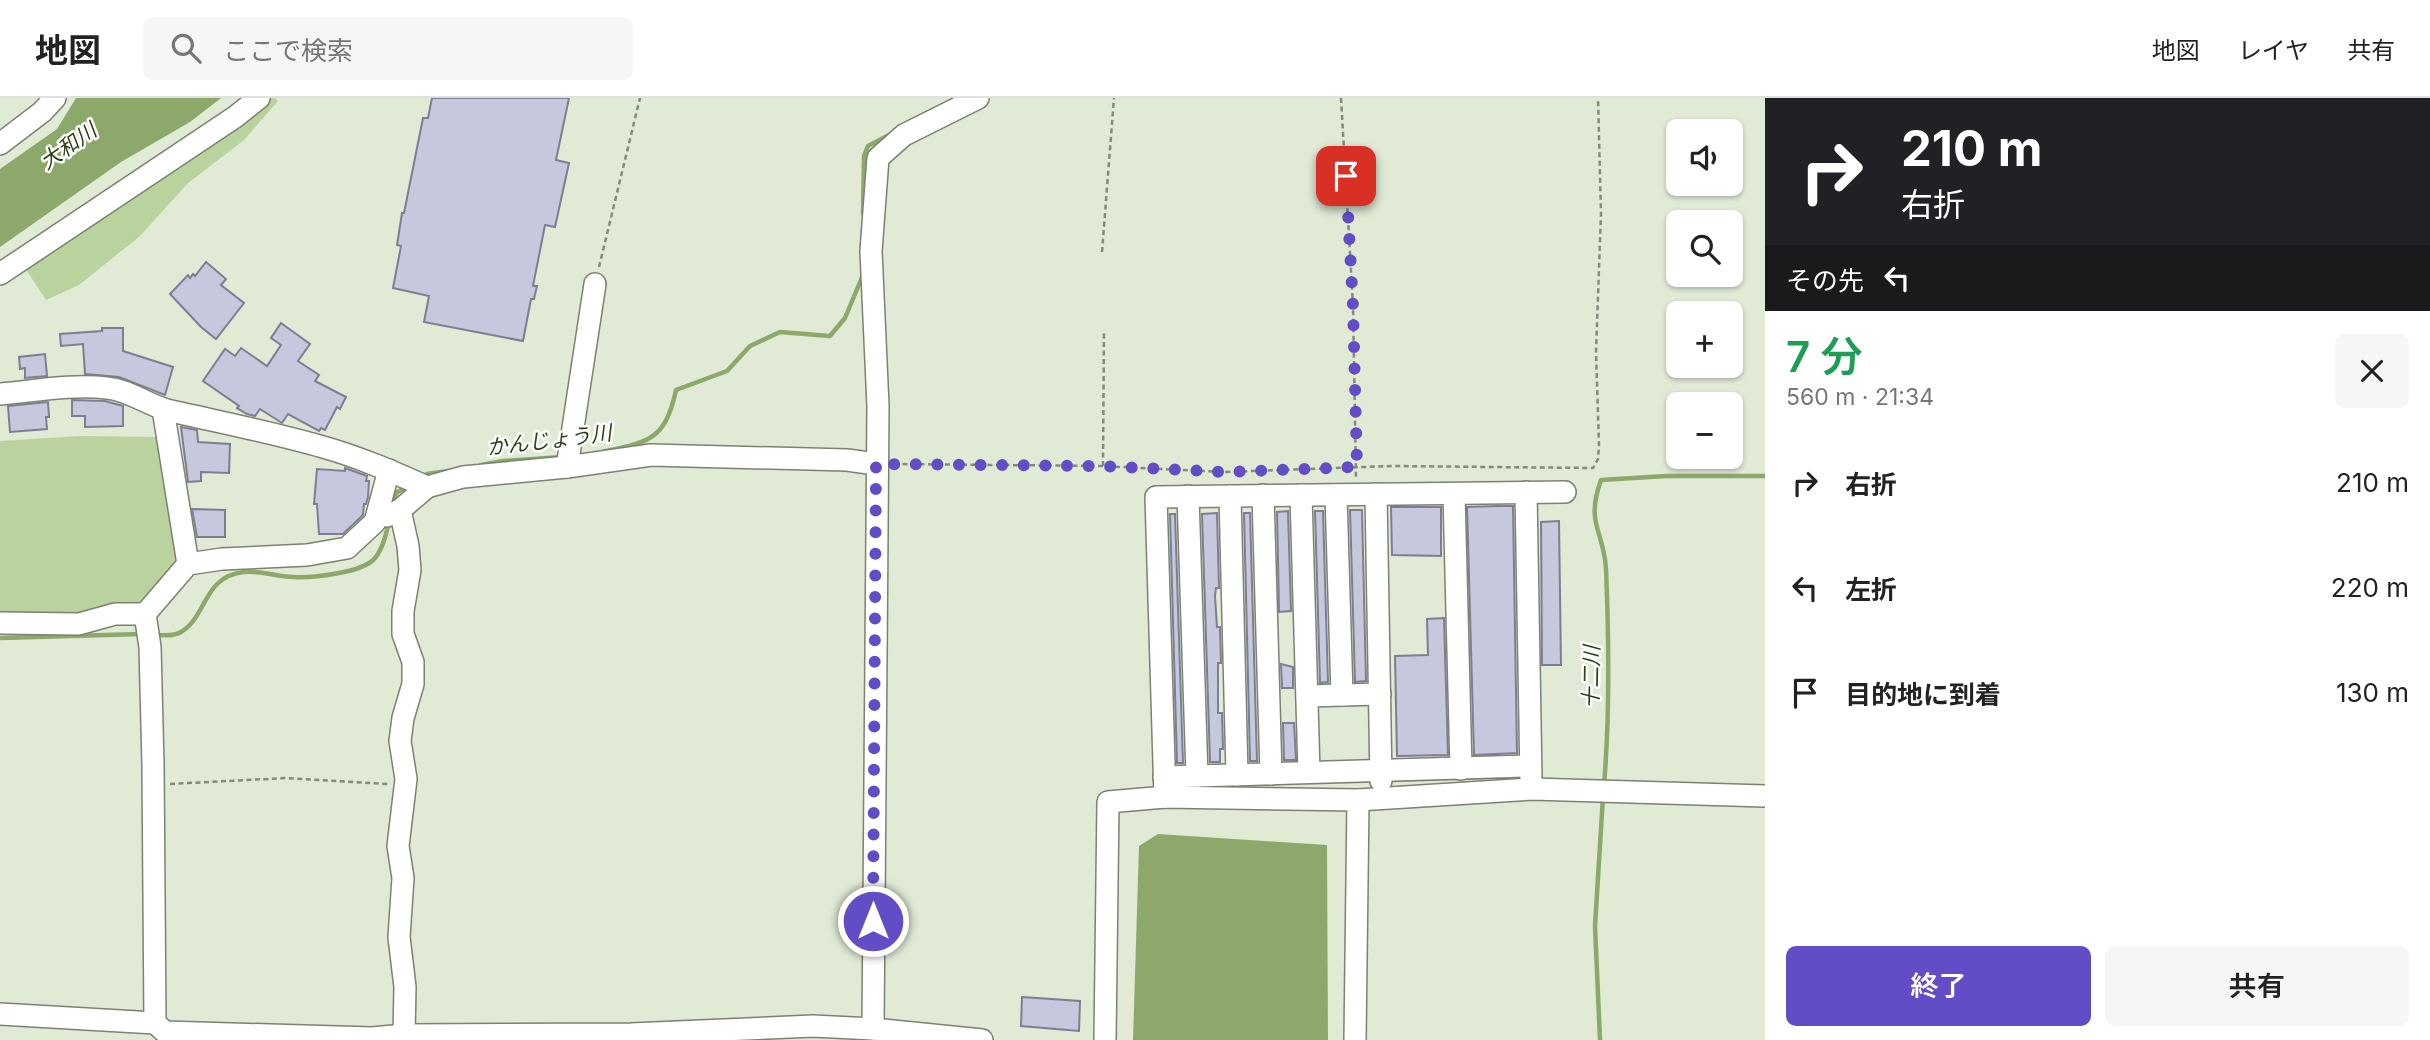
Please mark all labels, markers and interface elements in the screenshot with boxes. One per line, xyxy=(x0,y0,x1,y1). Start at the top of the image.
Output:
search box xyxy=(143,17,633,80)
icon: search xyxy=(167,29,205,67)
text: 地図 xyxy=(35,30,101,70)
text: ここで検索 xyxy=(223,35,353,66)
text: 地図 xyxy=(2152,36,2200,65)
text: レイヤ xyxy=(2238,36,2309,65)
text: 共有 xyxy=(2347,36,2395,65)
water label: 大和川 xyxy=(35,117,103,174)
map controls xyxy=(1666,119,1743,469)
button: sound xyxy=(1666,119,1743,196)
text: 210 m xyxy=(1901,119,2042,178)
icon: right xyxy=(1786,126,1877,217)
pin xyxy=(1316,146,1376,206)
icon: arrive xyxy=(1327,157,1365,195)
text: 右折 xyxy=(1901,185,1965,224)
button: search xyxy=(1666,210,1743,287)
icon: left xyxy=(1878,259,1916,297)
text: その先 xyxy=(1786,265,1864,296)
button: + xyxy=(1666,301,1743,378)
text: 7 分 xyxy=(1786,331,1863,382)
button: close xyxy=(2335,334,2409,408)
text: 560 m · 21:34 xyxy=(1786,383,1934,411)
button: − xyxy=(1666,392,1743,469)
water label: かんじょう川 xyxy=(485,420,615,460)
icon: right xyxy=(1786,464,1824,502)
text: 210 m xyxy=(2336,467,2409,498)
text: 右折 xyxy=(1845,469,1897,500)
icon: left xyxy=(1786,569,1824,607)
text: 220 m xyxy=(2331,572,2409,603)
text: 左折 xyxy=(1845,574,1897,605)
water label: 十二川 xyxy=(1578,643,1604,709)
icon: arrive xyxy=(1786,674,1824,712)
text: 130 m xyxy=(2336,677,2409,708)
text: 目的地に到着 xyxy=(1845,679,2001,710)
position arrow xyxy=(836,884,910,958)
button: 終了 xyxy=(1786,946,2091,1026)
button: 共有 xyxy=(2105,946,2409,1026)

